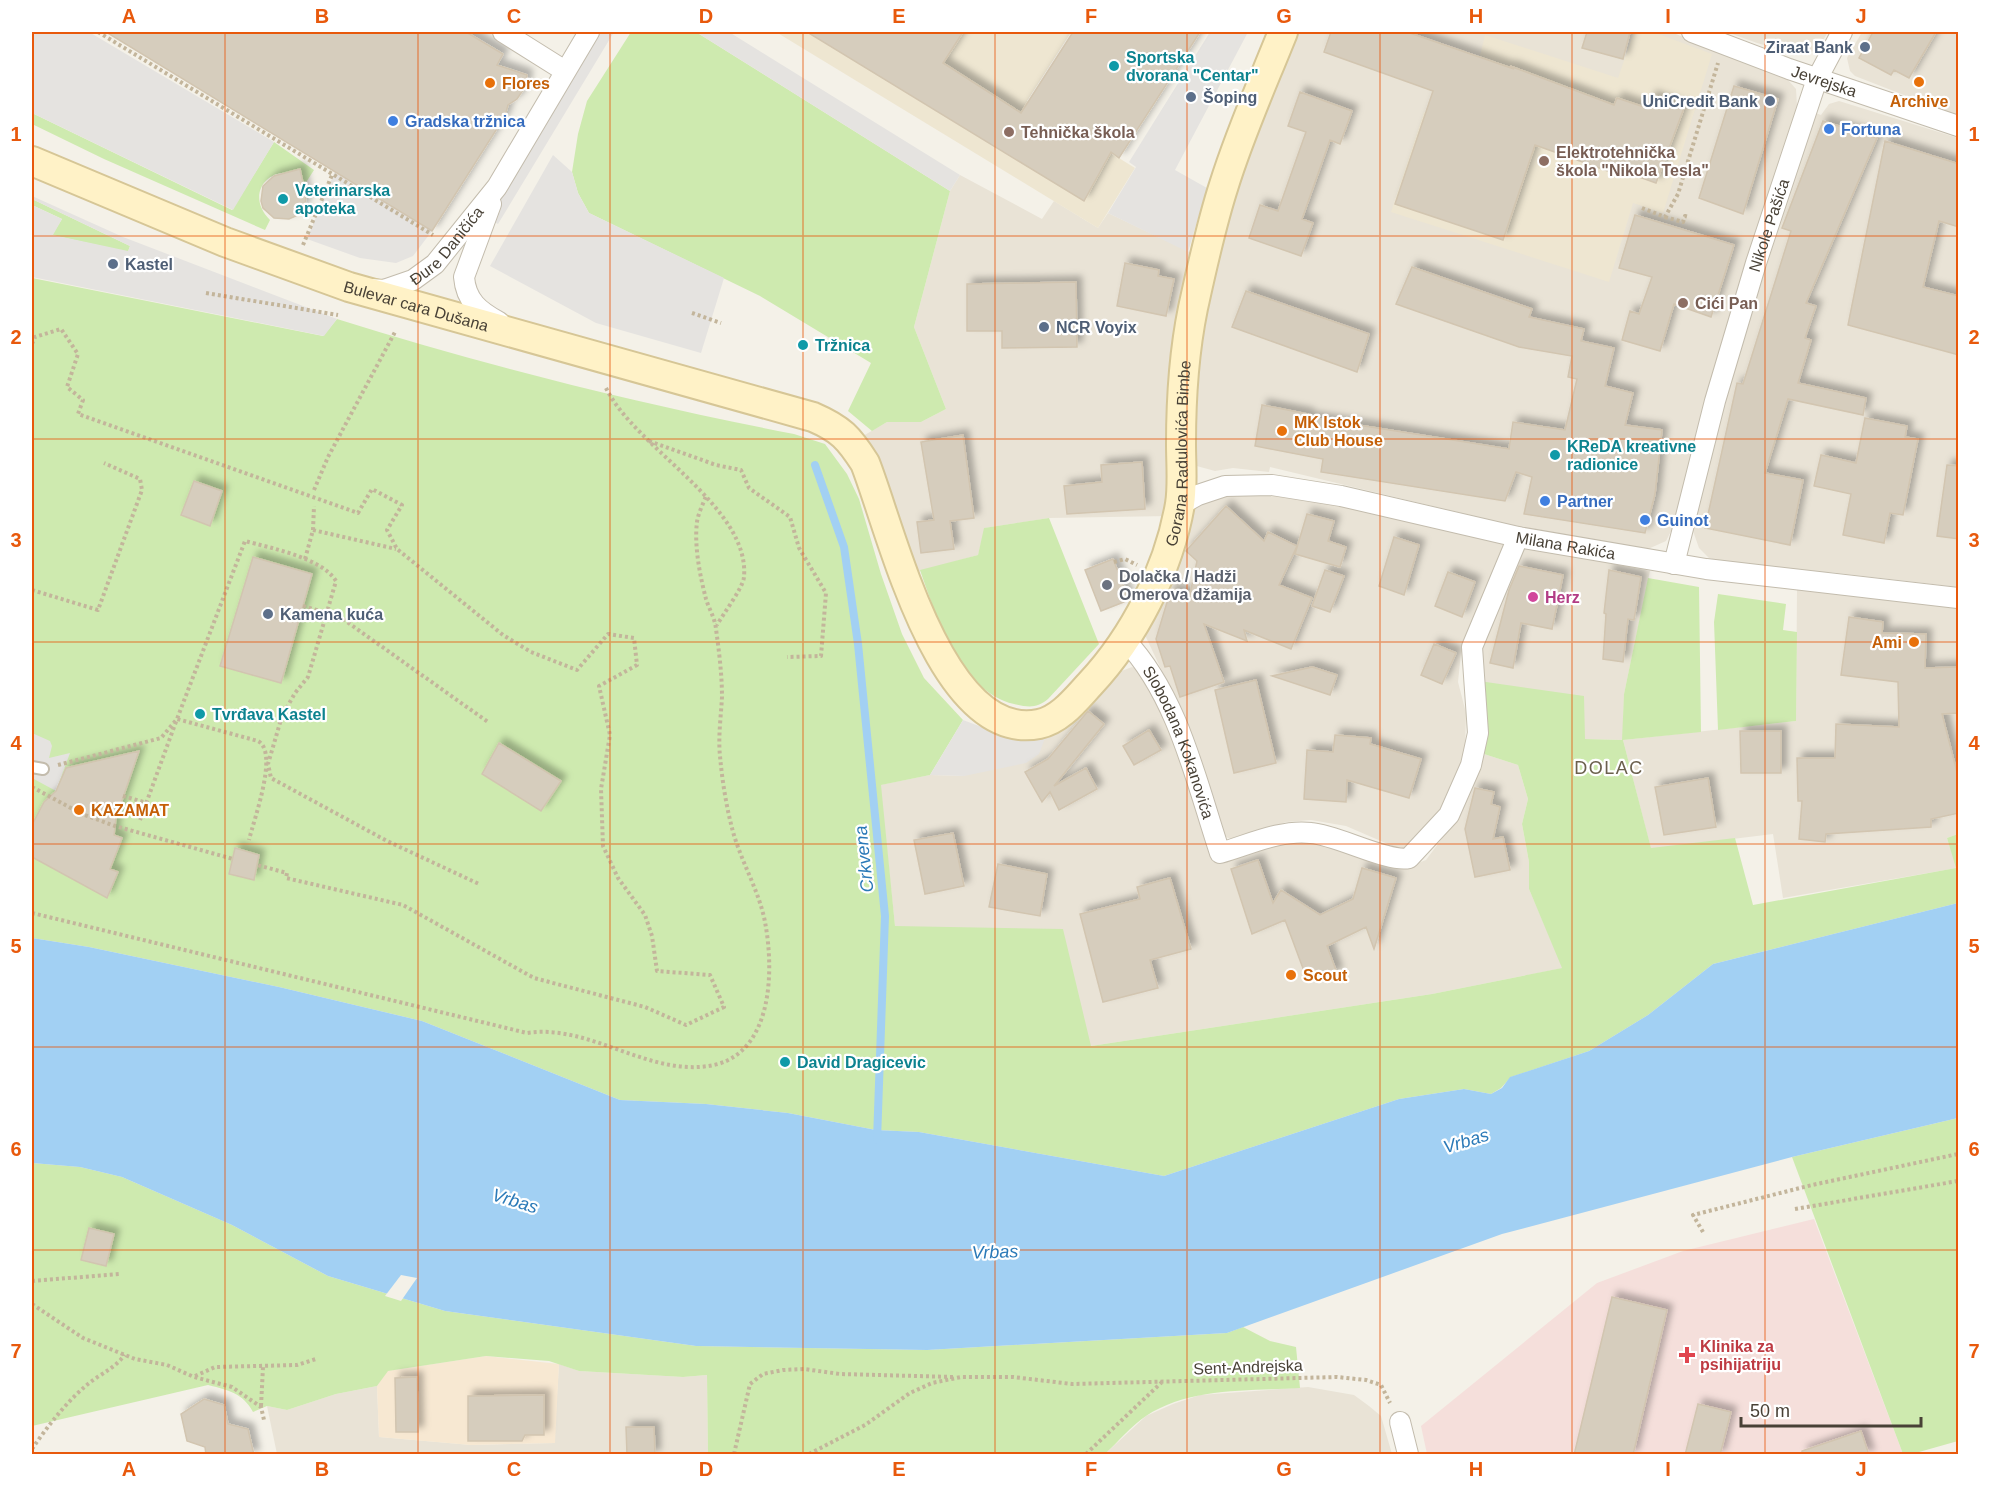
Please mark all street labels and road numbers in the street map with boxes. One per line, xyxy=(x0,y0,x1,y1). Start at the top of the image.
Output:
street label: Jevrejska xyxy=(1789,62,1859,100)
street label: Nikole Pašića xyxy=(1745,176,1792,274)
street label: Đure Daničića xyxy=(406,203,486,288)
street label: Bulevar cara Dušana xyxy=(342,277,491,334)
street label: Gorana Radulovića Bimbe xyxy=(1162,359,1193,548)
street label: Milana Rakića xyxy=(1515,528,1617,562)
street label: Slobodana Kokanovića xyxy=(1140,663,1217,821)
street label: Sent-Andrejska xyxy=(1193,1357,1303,1377)

